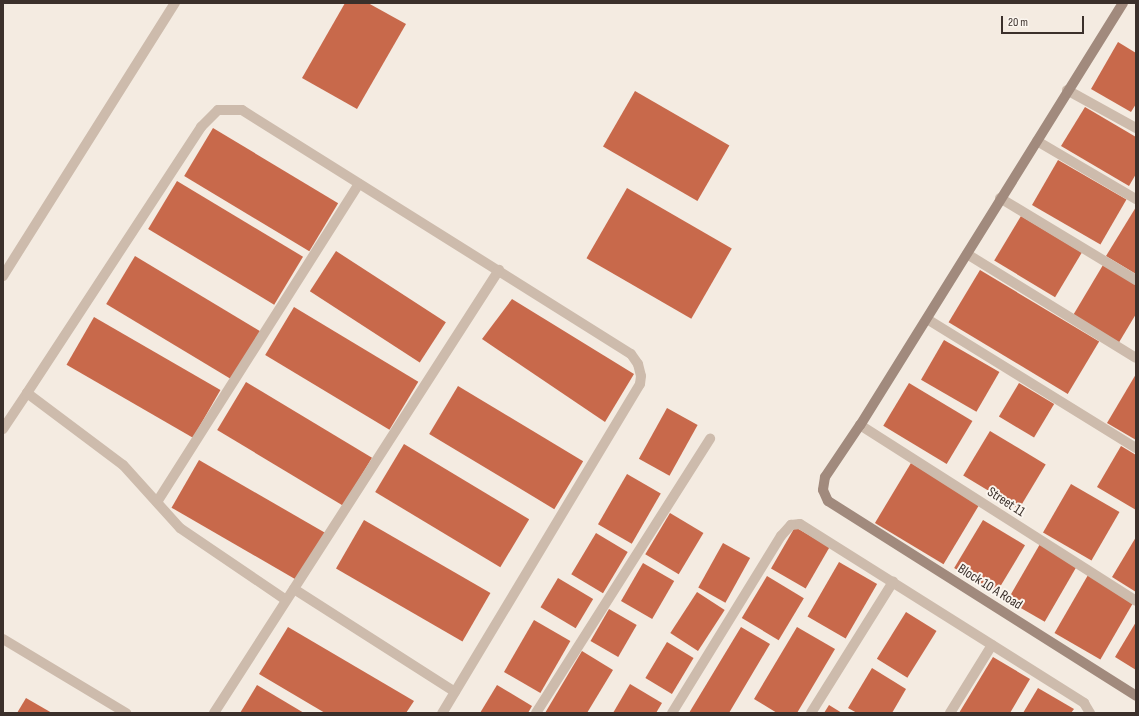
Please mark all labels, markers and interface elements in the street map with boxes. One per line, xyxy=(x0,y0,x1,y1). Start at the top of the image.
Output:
scale bar xyxy=(1003,8,1086,34)
text: 20 m xyxy=(1008,15,1028,30)
street label: Street 11 xyxy=(984,484,1028,520)
street label: Block 10 A Road xyxy=(955,561,1025,613)

